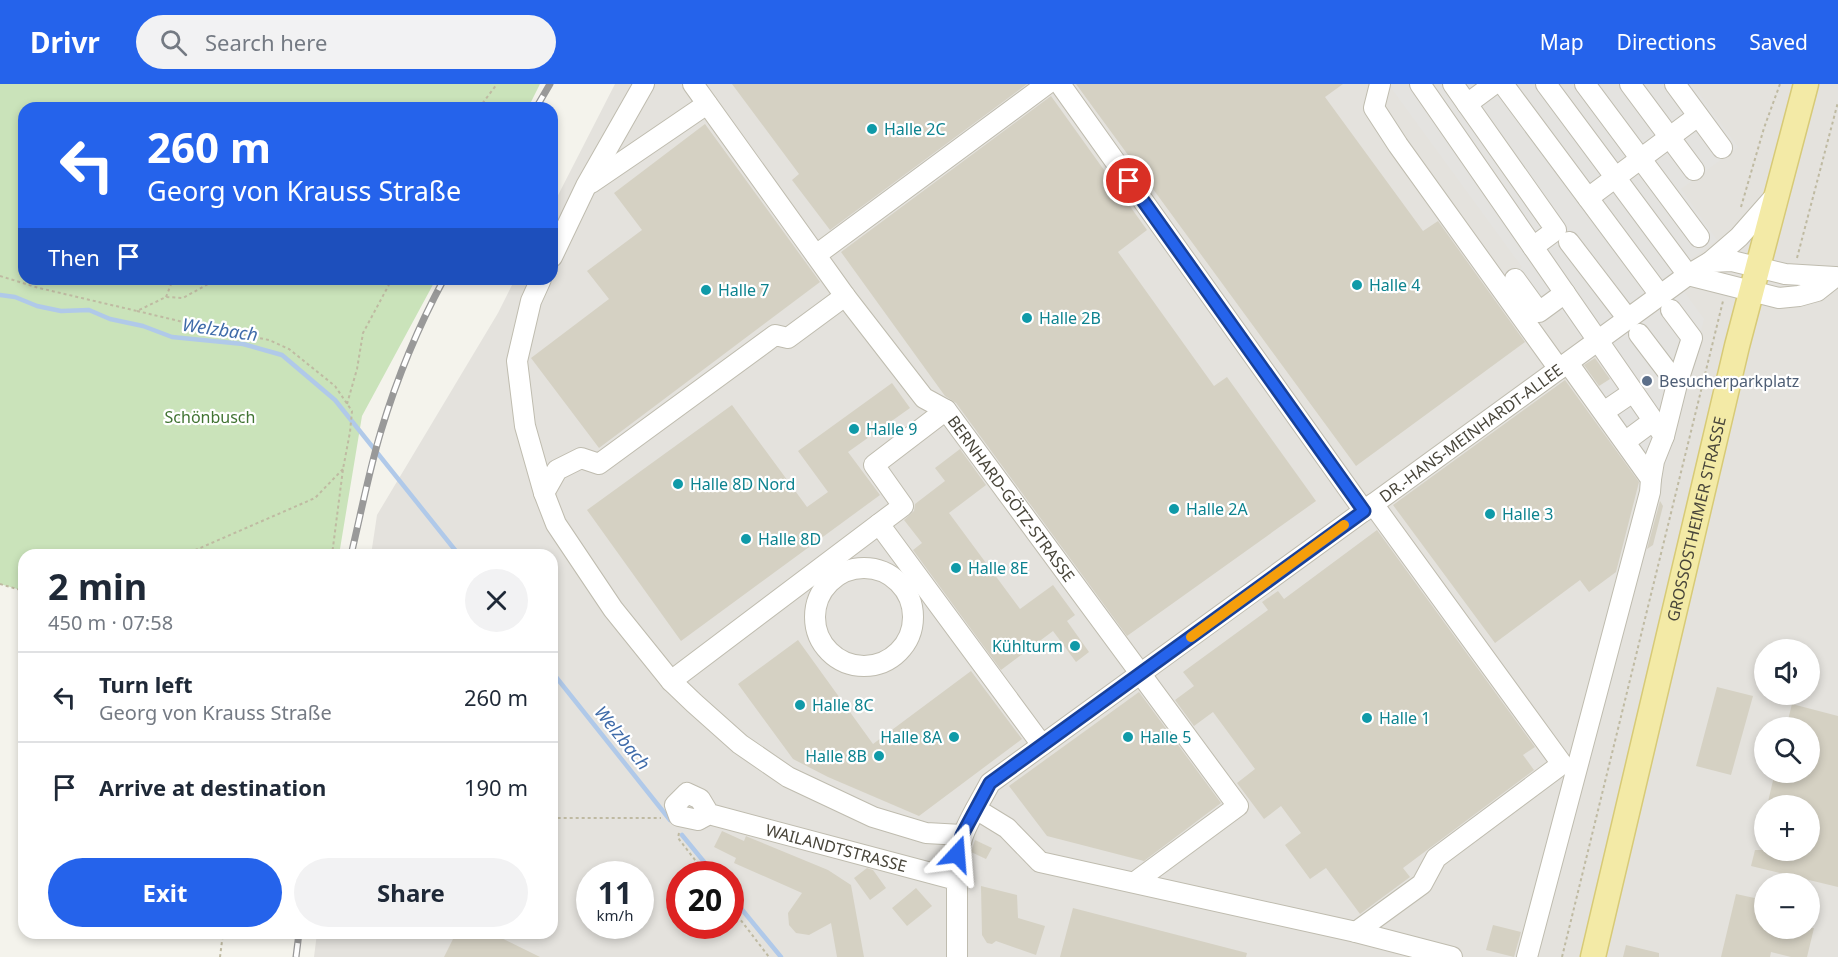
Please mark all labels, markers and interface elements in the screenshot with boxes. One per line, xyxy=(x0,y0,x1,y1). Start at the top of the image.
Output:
search box xyxy=(136,15,556,69)
text: Drivr xyxy=(30,23,100,61)
icon: search xyxy=(157,26,190,59)
text: Search here xyxy=(205,27,327,57)
text: Map xyxy=(1540,28,1584,56)
text: Directions xyxy=(1617,28,1716,56)
text: Saved xyxy=(1749,28,1808,56)
text: 260 m xyxy=(147,118,271,175)
place label: Halle 2C xyxy=(884,118,946,140)
marker: Halle 2C xyxy=(865,122,879,136)
icon: left xyxy=(48,126,126,204)
pin xyxy=(1103,155,1154,206)
icon: arrive xyxy=(1112,164,1145,197)
text: Georg von Krauss Straße xyxy=(147,172,461,209)
icon: arrive xyxy=(112,240,145,273)
text: Then xyxy=(48,242,100,272)
place label: Halle 4 xyxy=(1369,274,1420,296)
marker: Halle 4 xyxy=(1350,278,1364,292)
place label: Halle 7 xyxy=(718,279,769,301)
marker: Halle 7 xyxy=(699,283,713,297)
place label: Halle 2B xyxy=(1039,307,1101,329)
marker: Halle 2B xyxy=(1020,311,1034,325)
water label: Welzbach xyxy=(181,312,259,346)
street label: DR.-HANS-MEINHARDT-ALLEE xyxy=(1375,359,1567,507)
place label: Besucherparkplatz xyxy=(1659,370,1799,392)
marker: Besucherparkplatz xyxy=(1640,374,1654,388)
park label: Schönbusch xyxy=(165,406,255,428)
street label: BERNHARD-GÖTZ-STRASSE xyxy=(943,411,1080,586)
street label: GROSSOSTHEIMER STRASSE xyxy=(1661,414,1731,624)
place label: Halle 9 xyxy=(866,418,917,440)
marker: Halle 9 xyxy=(847,422,861,436)
place label: Halle 8D Nord xyxy=(690,473,795,495)
marker: Halle 8D Nord xyxy=(671,477,685,491)
place label: Halle 2A xyxy=(1186,498,1248,520)
marker: Halle 2A xyxy=(1167,502,1181,516)
place label: Halle 3 xyxy=(1502,503,1553,525)
marker: Halle 3 xyxy=(1483,507,1497,521)
place label: Halle 8D xyxy=(758,528,821,550)
marker: Halle 8D xyxy=(739,532,753,546)
place label: Halle 8E xyxy=(968,557,1028,579)
marker: Halle 8E xyxy=(949,561,963,575)
text: 2 min xyxy=(48,562,147,611)
button: close xyxy=(465,569,528,632)
text: 450 m · 07:58 xyxy=(48,609,173,636)
place label: Kühlturm xyxy=(992,635,1063,657)
marker: Kühlturm xyxy=(1068,639,1082,653)
map controls xyxy=(1754,639,1820,939)
button: sound xyxy=(1754,639,1820,705)
text: Turn left xyxy=(99,669,193,699)
icon: left xyxy=(48,681,81,714)
text: 260 m xyxy=(464,682,528,712)
place label: Halle 8C xyxy=(812,694,874,716)
marker: Halle 8C xyxy=(793,698,807,712)
text: Georg von Krauss Straße xyxy=(99,699,332,726)
water label: Welzbach xyxy=(590,700,656,774)
place label: Halle 1 xyxy=(1379,707,1430,729)
marker: Halle 1 xyxy=(1360,711,1374,725)
button: search xyxy=(1754,717,1820,783)
place label: Halle 8A xyxy=(880,726,943,748)
place label: Halle 5 xyxy=(1140,726,1191,748)
marker: Halle 8A xyxy=(947,730,961,744)
marker: Halle 5 xyxy=(1121,730,1135,744)
place label: Halle 8B xyxy=(805,745,867,767)
marker: Halle 8B xyxy=(872,749,886,763)
icon: arrive xyxy=(48,771,81,804)
text: Arrive at destination xyxy=(99,772,326,802)
text: 190 m xyxy=(464,772,528,802)
button: + xyxy=(1754,795,1820,861)
street label: WAILANDTSTRASSE xyxy=(763,819,909,877)
position arrow xyxy=(925,822,989,886)
button: Exit xyxy=(48,858,282,927)
button: Share xyxy=(294,858,528,927)
speed limit sign: 20 xyxy=(666,861,744,939)
text: 11 xyxy=(598,872,632,913)
button: − xyxy=(1754,873,1820,939)
text: km/h xyxy=(597,905,633,925)

